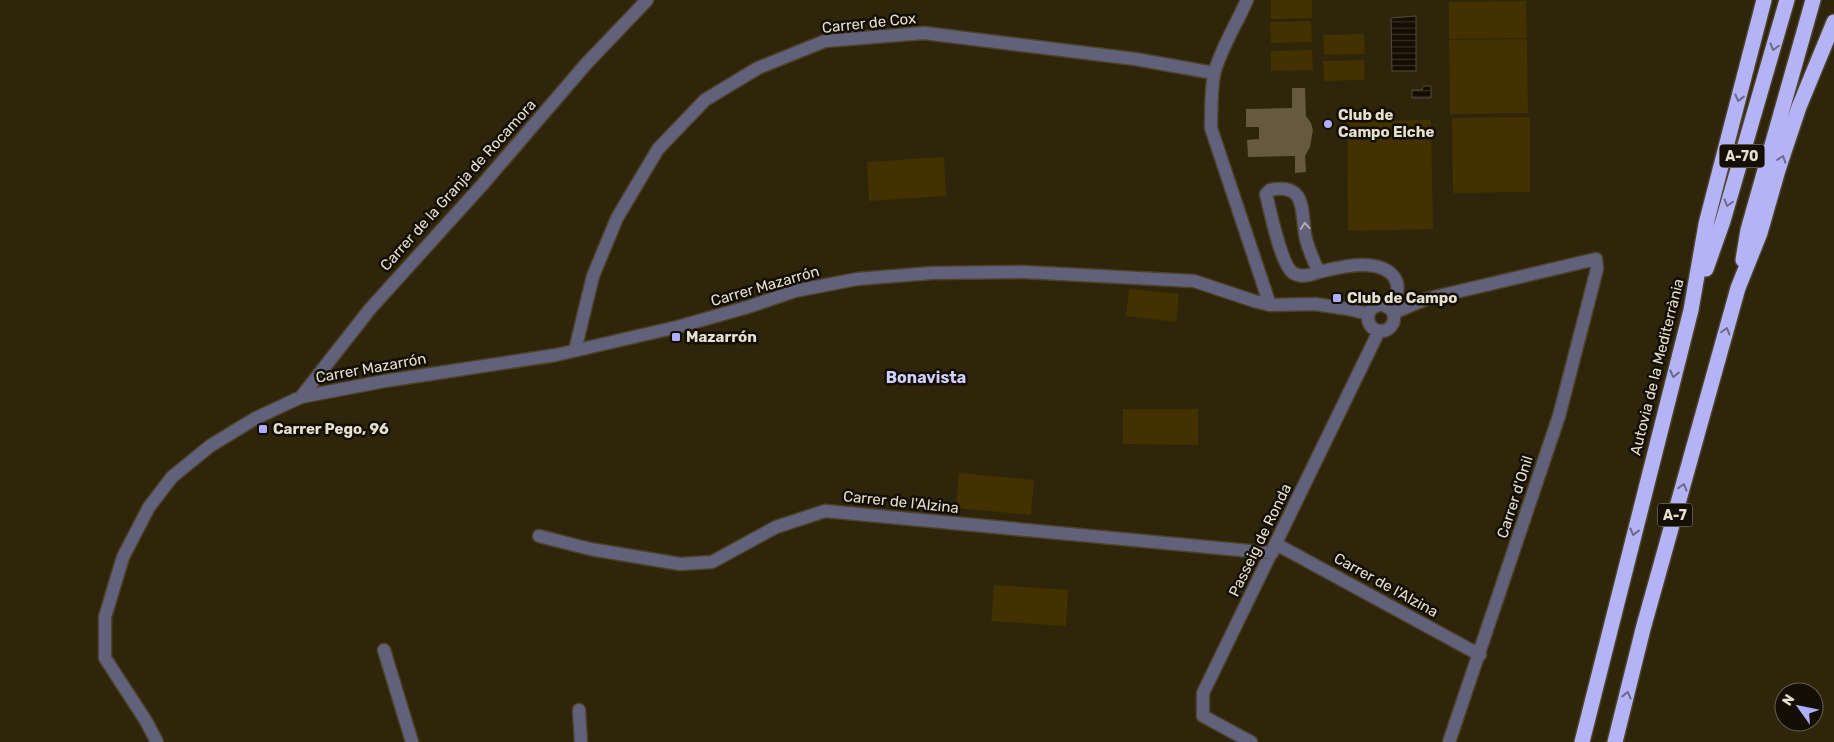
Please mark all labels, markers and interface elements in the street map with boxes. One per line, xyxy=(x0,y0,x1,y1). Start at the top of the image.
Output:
street label: Carrer de Cox xyxy=(821,9,917,37)
one-way arrow xyxy=(1769,42,1779,50)
one-way arrow xyxy=(1734,94,1745,103)
street label: Carrer de la Granja de Rocamora xyxy=(376,96,540,274)
place label: Club de Campo Elche xyxy=(1338,106,1434,141)
marker: Club de Campo Elche xyxy=(1322,118,1334,130)
road number: A-70 xyxy=(1720,144,1764,168)
one-way arrow xyxy=(1776,156,1786,164)
one-way arrow xyxy=(1724,198,1734,206)
one-way arrow xyxy=(1299,222,1310,230)
street label: Carrer Mazarrón xyxy=(709,262,821,310)
street label: Autovia de la Mediterrània xyxy=(1626,277,1688,457)
place label: Club de Campo xyxy=(1347,289,1457,307)
marker: Club de Campo xyxy=(1331,292,1343,304)
one-way arrow xyxy=(1721,327,1731,335)
place label: Mazarrón xyxy=(686,328,757,346)
marker: Mazarrón xyxy=(670,331,682,343)
street label: Carrer Mazarrón xyxy=(314,349,428,387)
district label: Bonavista xyxy=(886,368,966,387)
one-way arrow xyxy=(1670,370,1680,378)
place label: Carrer Pego, 96 xyxy=(273,420,389,438)
marker: Carrer Pego, 96 xyxy=(257,423,269,435)
street label: Carrer d'Onil xyxy=(1493,453,1537,541)
street label: Passeig de Ronda xyxy=(1225,481,1295,599)
one-way arrow xyxy=(1677,484,1687,492)
street label: Carrer de l'Alzina xyxy=(842,487,960,517)
road number: A-7 xyxy=(1658,504,1692,526)
one-way arrow xyxy=(1629,527,1640,536)
street label: Carrer de l'Alzina xyxy=(1331,549,1441,621)
north arrow xyxy=(1774,682,1824,732)
one-way arrow xyxy=(1621,690,1632,699)
text: N xyxy=(1779,691,1798,709)

